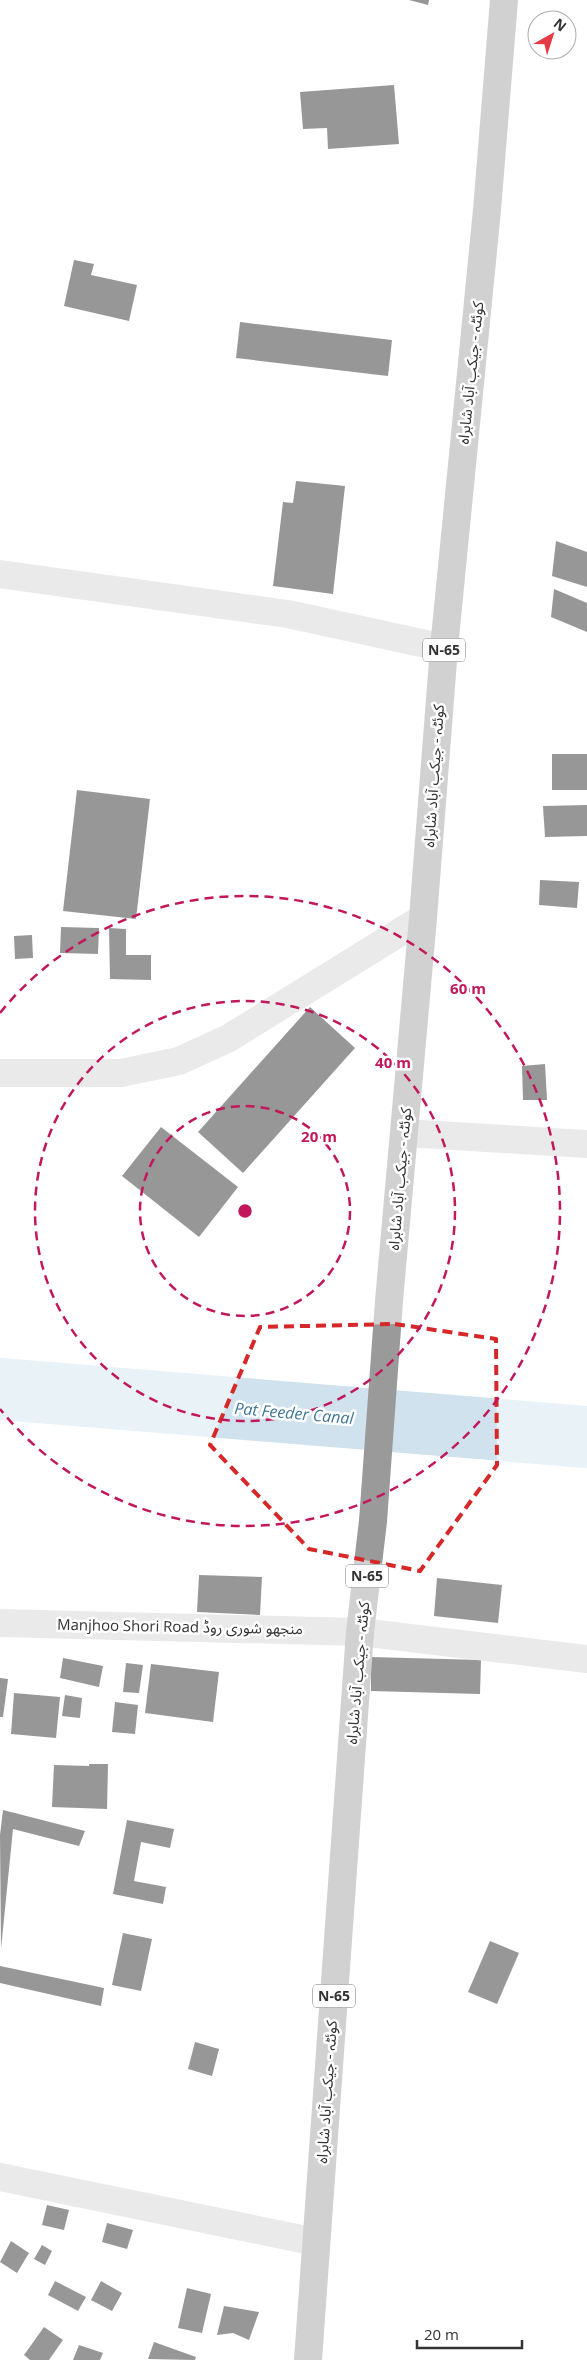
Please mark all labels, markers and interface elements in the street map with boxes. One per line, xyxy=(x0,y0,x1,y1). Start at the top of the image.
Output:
north arrow xyxy=(527,10,577,60)
text: N xyxy=(550,14,571,35)
street label: کوئٹہ - جیکب آباد شاہراہ xyxy=(453,300,488,445)
road number: N-65 xyxy=(423,638,465,662)
street label: کوئٹہ - جیکب آباد شاہراہ xyxy=(418,703,448,848)
text: 60 m xyxy=(450,978,486,998)
text: 40 m xyxy=(375,1052,411,1072)
street label: کوئٹہ - جیکب آباد شاہراہ xyxy=(383,1106,415,1251)
text: 20 m xyxy=(301,1126,337,1146)
centre of rings xyxy=(236,1202,254,1220)
water label: Pat Feeder Canal xyxy=(233,1397,355,1429)
road number: N-65 xyxy=(346,1564,388,1588)
street label: کوئٹہ - جیکب آباد شاہراہ xyxy=(341,1600,373,1745)
street label: Manjhoo Shori Road منجھو شوری روڈ xyxy=(57,1614,303,1638)
road number: N-65 xyxy=(313,1984,355,2008)
street label: کوئٹہ - جیکب آباد شاہراہ xyxy=(311,2019,341,2164)
scale bar xyxy=(417,2318,522,2350)
text: 20 m xyxy=(424,2324,459,2344)

